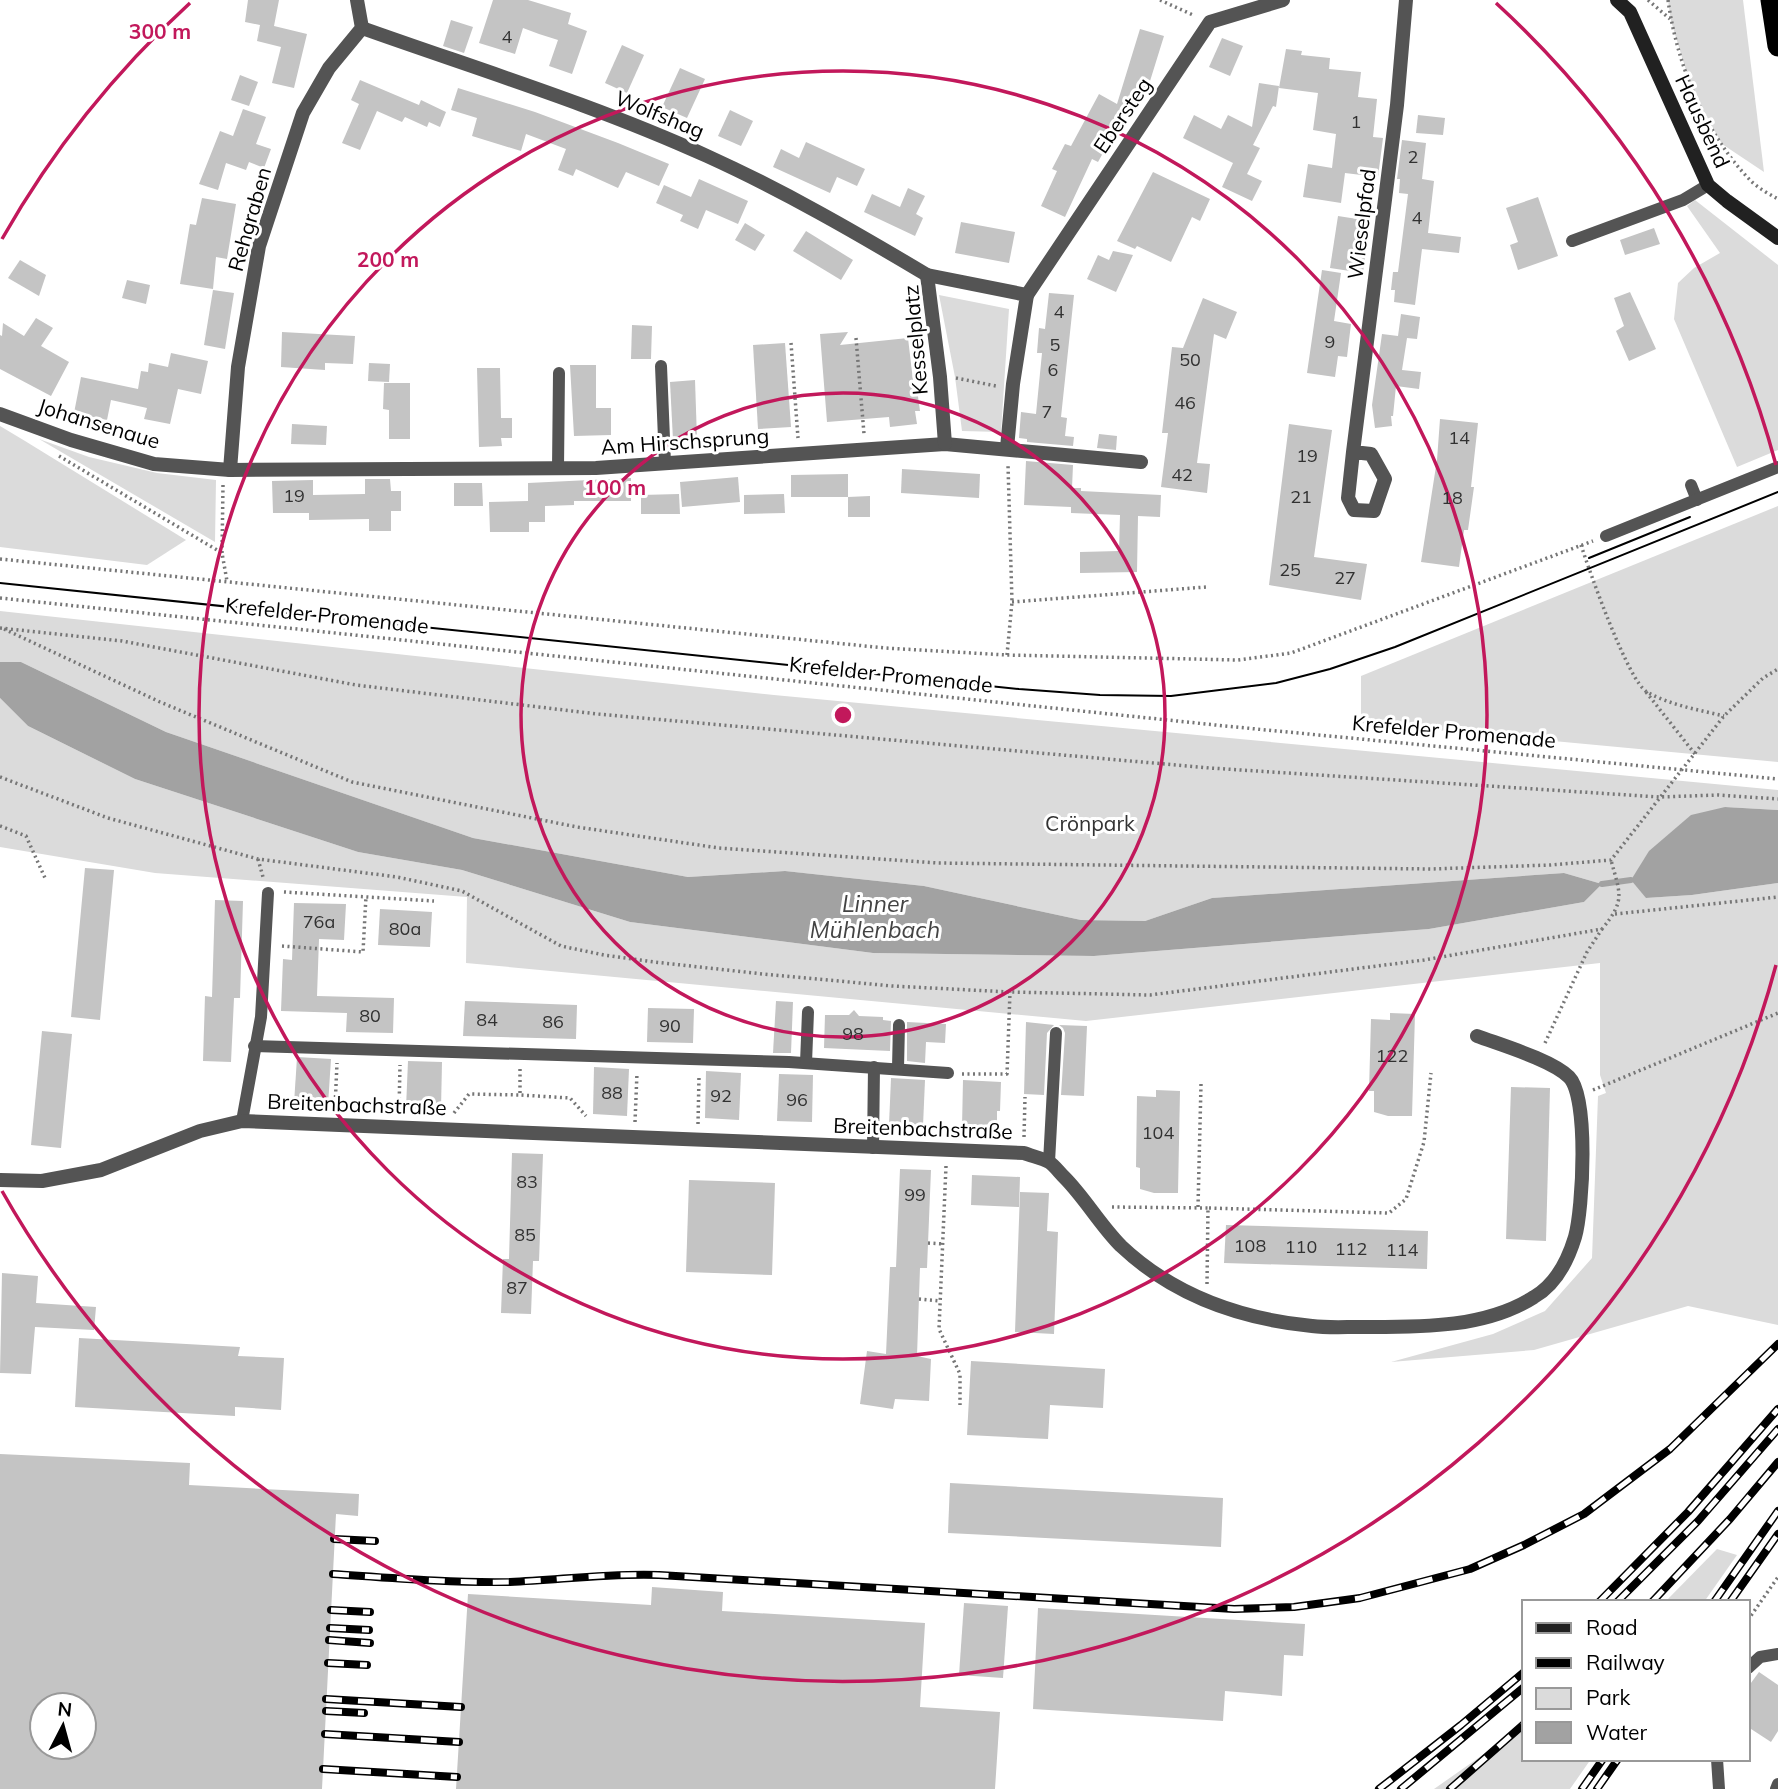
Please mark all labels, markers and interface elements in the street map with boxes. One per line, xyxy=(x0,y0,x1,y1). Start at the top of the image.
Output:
text: 300 m xyxy=(129,18,191,44)
house number: 4 xyxy=(502,25,513,48)
street label: Hausbend xyxy=(1670,70,1736,172)
street label: Ebersteg xyxy=(1087,72,1157,158)
street label: Wolfshag xyxy=(612,84,708,144)
house number: 1 xyxy=(1351,110,1361,133)
house number: 2 xyxy=(1408,145,1418,168)
street label: Rehgraben xyxy=(222,164,276,274)
street label: Wieselpfad xyxy=(1341,167,1381,281)
house number: 4 xyxy=(1412,206,1423,229)
text: 200 m xyxy=(357,246,419,272)
street label: Kesselplatz xyxy=(897,284,933,396)
house number: 4 xyxy=(1054,300,1065,323)
house number: 9 xyxy=(1325,330,1335,353)
house number: 5 xyxy=(1050,333,1061,356)
house number: 50 xyxy=(1179,348,1201,371)
house number: 6 xyxy=(1048,358,1058,381)
house number: 46 xyxy=(1174,391,1196,414)
street label: Johansenaue xyxy=(35,392,163,454)
house number: 7 xyxy=(1042,400,1052,423)
street label: Am Hirschsprung xyxy=(600,422,770,460)
house number: 14 xyxy=(1448,426,1470,449)
house number: 19 xyxy=(1296,444,1318,467)
house number: 42 xyxy=(1171,463,1193,486)
text: 100 m xyxy=(584,474,646,500)
house number: 19 xyxy=(283,484,305,507)
house number: 21 xyxy=(1290,485,1312,508)
house number: 18 xyxy=(1441,486,1463,509)
house number: 25 xyxy=(1279,558,1301,581)
house number: 27 xyxy=(1334,566,1356,589)
street label: Krefelder Promenade xyxy=(224,591,430,639)
street label: Krefelder Promenade xyxy=(788,650,994,698)
centre of rings xyxy=(831,703,855,727)
street label: Krefelder Promenade xyxy=(1351,709,1557,753)
park label: Crönpark xyxy=(1045,810,1135,836)
water label: Linner Mühlenbach xyxy=(810,889,940,944)
house number: 76a xyxy=(303,910,335,933)
house number: 80a xyxy=(389,917,421,940)
house number: 80 xyxy=(359,1004,381,1027)
house number: 84 xyxy=(476,1008,498,1031)
house number: 86 xyxy=(542,1010,564,1033)
house number: 90 xyxy=(659,1014,681,1037)
house number: 98 xyxy=(842,1022,864,1045)
house number: 122 xyxy=(1376,1044,1408,1067)
house number: 88 xyxy=(601,1081,623,1104)
house number: 92 xyxy=(710,1084,732,1107)
street label: Breitenbachstraße xyxy=(267,1088,447,1120)
house number: 96 xyxy=(786,1088,808,1111)
street label: Breitenbachstraße xyxy=(833,1112,1013,1144)
house number: 104 xyxy=(1142,1121,1174,1144)
house number: 83 xyxy=(516,1170,538,1193)
house number: 99 xyxy=(904,1183,926,1206)
house number: 85 xyxy=(514,1223,536,1246)
house number: 108 xyxy=(1234,1234,1266,1257)
house number: 110 xyxy=(1285,1235,1317,1258)
house number: 112 xyxy=(1335,1237,1367,1260)
house number: 114 xyxy=(1386,1238,1418,1261)
house number: 87 xyxy=(506,1276,528,1299)
legend xyxy=(1522,1600,1750,1761)
text: Road xyxy=(1586,1614,1637,1640)
text: Railway xyxy=(1586,1649,1665,1675)
text: Park xyxy=(1586,1684,1630,1710)
north arrow xyxy=(28,1691,98,1761)
text: N xyxy=(56,1696,73,1722)
text: Water xyxy=(1586,1719,1647,1745)

